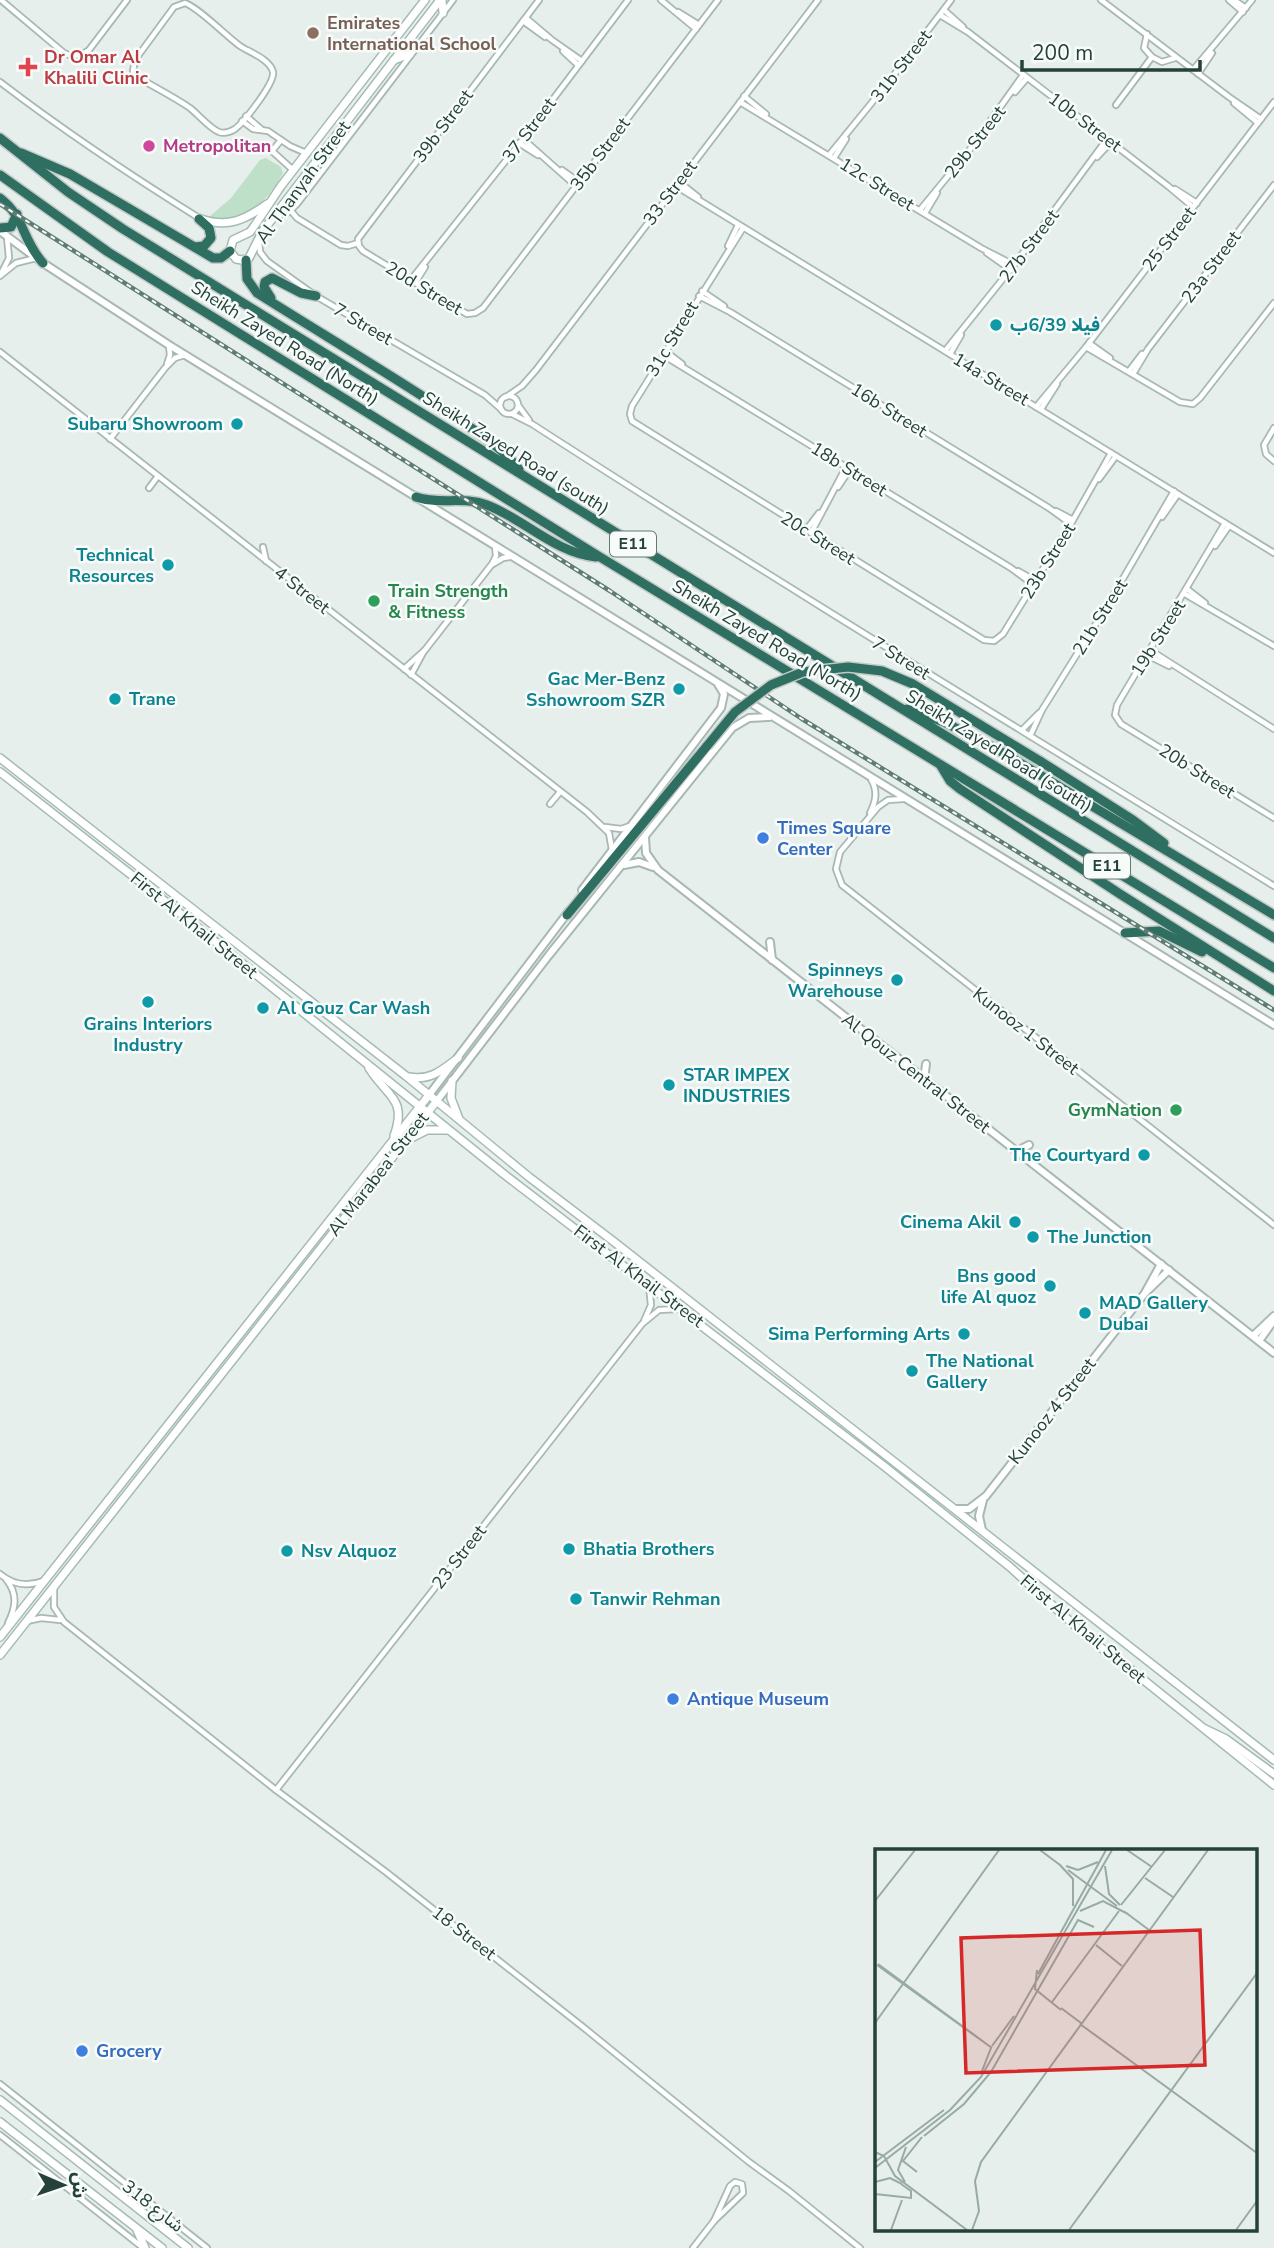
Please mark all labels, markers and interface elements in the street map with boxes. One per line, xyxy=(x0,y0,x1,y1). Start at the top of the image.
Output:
place label: Emirates International School xyxy=(327,11,497,56)
street label: 31b Street xyxy=(865,24,937,107)
marker: Emirates International School xyxy=(305,25,321,41)
scale bar xyxy=(1022,28,1200,72)
text: 200 m xyxy=(1032,39,1093,67)
place label: Dr Omar Al Khalili Clinic xyxy=(44,45,149,90)
marker: Dr Omar Al Khalili Clinic xyxy=(18,57,38,77)
street label: 39b Street xyxy=(408,84,479,168)
street label: 10b Street xyxy=(1043,87,1127,158)
street label: 37 Street xyxy=(497,92,562,167)
street label: 29b Street xyxy=(939,100,1011,183)
street label: 35b Street xyxy=(565,112,636,196)
street label: Al Thanyah Street xyxy=(250,115,356,248)
place label: Metropolitan xyxy=(163,134,271,158)
marker: Metropolitan xyxy=(141,138,157,154)
street label: 12c Street xyxy=(835,152,919,217)
street label: 33 Street xyxy=(638,155,703,230)
street label: 25 Street xyxy=(1137,201,1202,276)
street label: 27b Street xyxy=(994,204,1065,288)
street label: 23a Street xyxy=(1176,225,1247,308)
street label: 20d Street xyxy=(381,256,468,321)
street label: Sheikh Zayed Road (North) xyxy=(187,275,383,411)
street label: 31c Street xyxy=(640,296,704,381)
street label: 7 Street xyxy=(329,297,398,351)
place label: فيلا 6/39ب xyxy=(1010,313,1100,337)
marker: فيلا 6/39ب xyxy=(988,317,1004,333)
street label: 14a Street xyxy=(948,347,1034,411)
street label: 16b Street xyxy=(846,377,932,443)
street label: Sheikh Zayed Road (south) xyxy=(418,386,614,520)
place label: Subaru Showroom xyxy=(67,412,223,436)
marker: Subaru Showroom xyxy=(229,416,245,432)
street label: 18b Street xyxy=(806,436,892,502)
street label: 20c Street xyxy=(776,506,860,571)
street label: 23b Street xyxy=(1015,518,1081,604)
road number: E11 xyxy=(610,531,656,556)
place label: Technical Resources xyxy=(69,543,154,588)
marker: Technical Resources xyxy=(160,557,176,573)
street label: 4 Street xyxy=(269,561,335,620)
street label: Sheikh Zayed Road (North) xyxy=(668,574,866,706)
street label: 21b Street xyxy=(1067,574,1133,660)
place label: Train Strength & Fitness xyxy=(388,579,508,624)
marker: Train Strength & Fitness xyxy=(366,593,382,609)
street label: 19b Street xyxy=(1125,595,1191,681)
street label: 7 Street xyxy=(867,631,935,686)
place label: Gac Mer-Benz Sshowroom SZR xyxy=(526,667,666,712)
marker: Gac Mer-Benz Sshowroom SZR xyxy=(671,681,687,697)
street label: Sheikh Zayed Road (south) xyxy=(901,684,1097,818)
place label: Trane xyxy=(129,687,176,711)
marker: Trane xyxy=(107,691,123,707)
street label: 20b Street xyxy=(1154,738,1240,804)
place label: Times Square Center xyxy=(777,816,891,861)
marker: Times Square Center xyxy=(755,830,771,846)
road number: E11 xyxy=(1084,853,1130,878)
street label: First Al Khail Street xyxy=(125,866,263,984)
place label: Spinneys Warehouse xyxy=(788,958,883,1003)
marker: Spinneys Warehouse xyxy=(889,972,905,988)
street label: Kunooz 1 Street xyxy=(968,982,1085,1081)
marker: Grains Interiors Industry xyxy=(140,994,156,1010)
place label: Al Gouz Car Wash xyxy=(277,996,430,1020)
marker: Al Gouz Car Wash xyxy=(255,1000,271,1016)
street label: Al Qouz Central Street xyxy=(837,1007,996,1139)
place label: Grains Interiors Industry xyxy=(84,1012,213,1057)
place label: STAR IMPEX INDUSTRIES xyxy=(683,1063,791,1108)
marker: STAR IMPEX INDUSTRIES xyxy=(661,1077,677,1093)
place label: GymNation xyxy=(1068,1098,1162,1122)
marker: GymNation xyxy=(1168,1102,1184,1118)
street label: Al Marabea' Street xyxy=(322,1106,434,1241)
place label: The Courtyard xyxy=(1010,1143,1130,1167)
marker: The Courtyard xyxy=(1136,1147,1152,1163)
place label: Cinema Akil xyxy=(900,1210,1001,1234)
marker: Cinema Akil xyxy=(1007,1214,1023,1230)
street label: First Al Khail Street xyxy=(569,1219,710,1333)
place label: The Junction xyxy=(1047,1225,1152,1249)
marker: The Junction xyxy=(1025,1229,1041,1245)
place label: Bns good life Al quoz xyxy=(941,1264,1036,1309)
marker: Bns good life Al quoz xyxy=(1042,1278,1058,1294)
place label: MAD Gallery Dubai xyxy=(1099,1291,1208,1336)
marker: MAD Gallery Dubai xyxy=(1077,1305,1093,1321)
place label: Sima Performing Arts xyxy=(768,1322,950,1346)
marker: Sima Performing Arts xyxy=(956,1326,972,1342)
place label: The National Gallery xyxy=(926,1349,1034,1394)
street label: Kunooz 4 Street xyxy=(1003,1352,1102,1469)
marker: The National Gallery xyxy=(904,1363,920,1379)
street label: 23 Street xyxy=(426,1519,492,1594)
place label: Bhatia Brothers xyxy=(583,1537,715,1561)
place label: Nsv Alquoz xyxy=(301,1539,397,1563)
marker: Bhatia Brothers xyxy=(561,1541,577,1557)
marker: Nsv Alquoz xyxy=(279,1543,295,1559)
street label: First Al Khail Street xyxy=(1015,1569,1151,1689)
place label: Tanwir Rehman xyxy=(590,1587,720,1611)
marker: Tanwir Rehman xyxy=(568,1591,584,1607)
place label: Antique Museum xyxy=(687,1687,829,1711)
marker: Antique Museum xyxy=(665,1691,681,1707)
inset map xyxy=(875,1849,1256,2230)
street label: 18 Street xyxy=(427,1900,502,1966)
place label: Grocery xyxy=(96,2039,162,2063)
marker: Grocery xyxy=(74,2043,90,2059)
north arrow xyxy=(28,2150,98,2220)
text: ش xyxy=(66,2172,92,2199)
street label: شارع 318 xyxy=(116,2174,189,2239)

